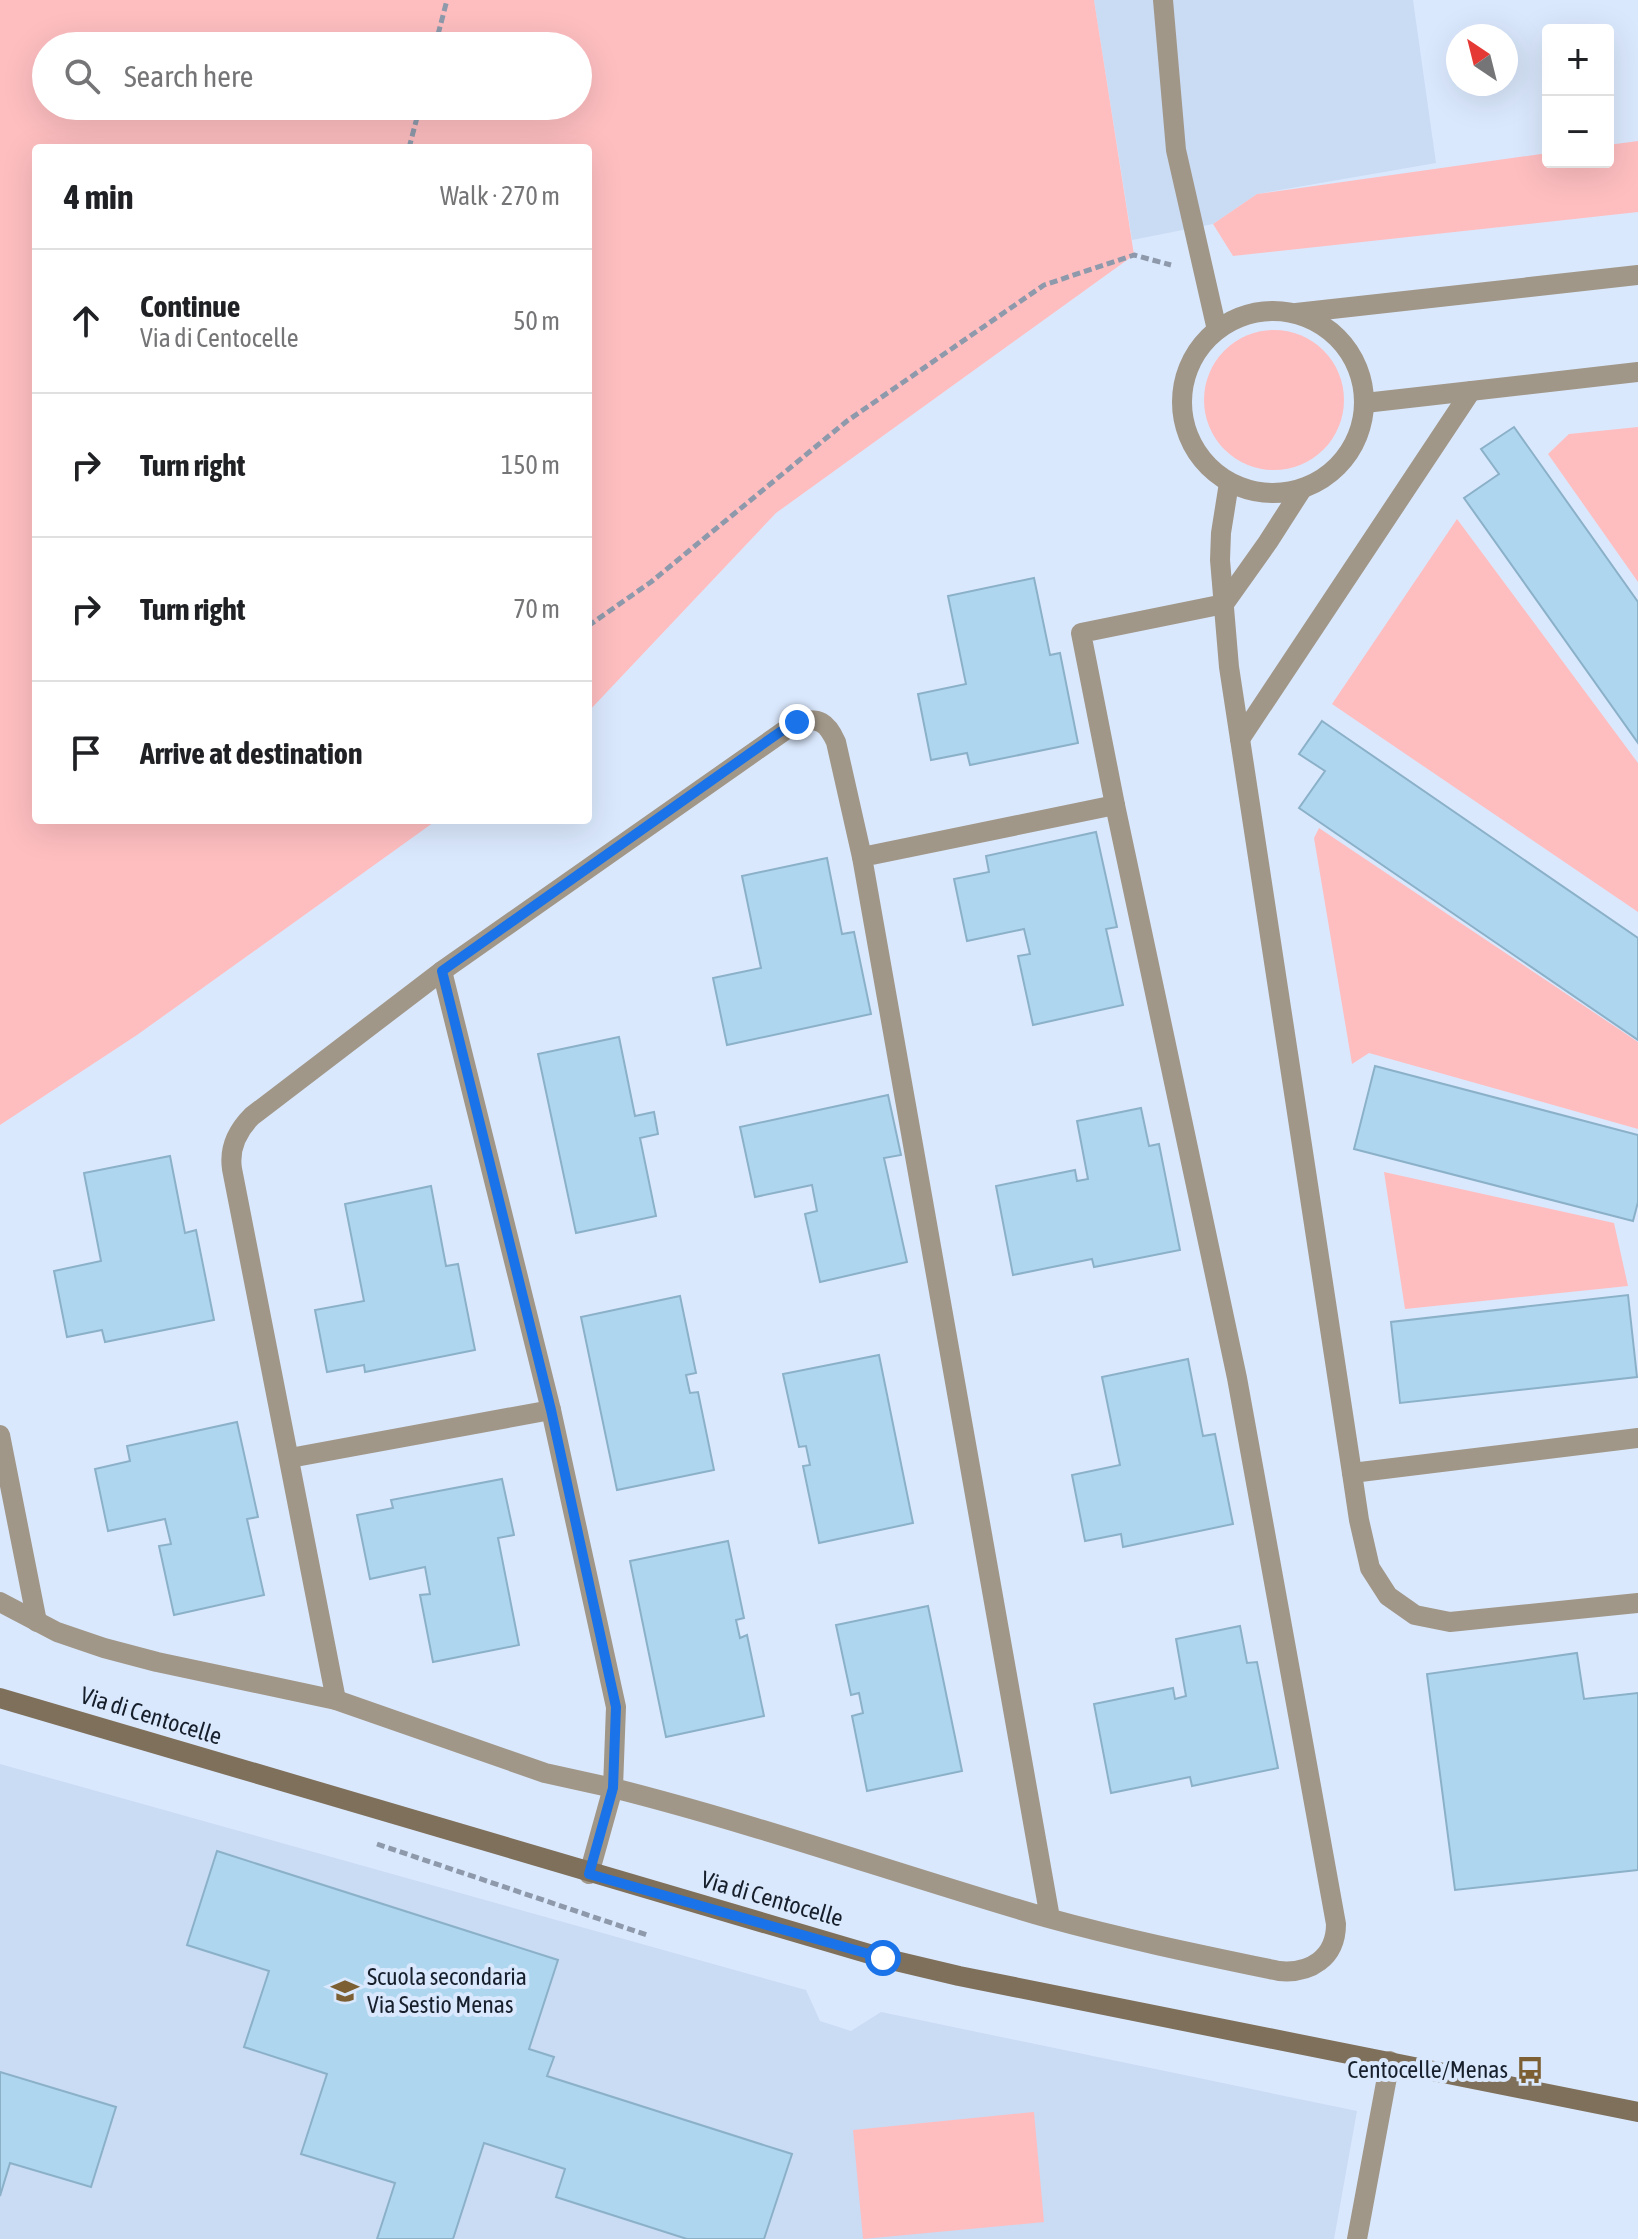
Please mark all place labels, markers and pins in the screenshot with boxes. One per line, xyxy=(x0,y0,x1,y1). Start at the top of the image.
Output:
place label: Scuola secondaria Via Sestio Menas xyxy=(367,1963,527,2018)
school or university icon: Scuola secondaria Via Sestio Menas xyxy=(330,1976,360,2006)
bus stop icon: Centocelle/Menas xyxy=(1515,2055,1545,2085)
place label: Centocelle/Menas xyxy=(1347,2056,1508,2083)

